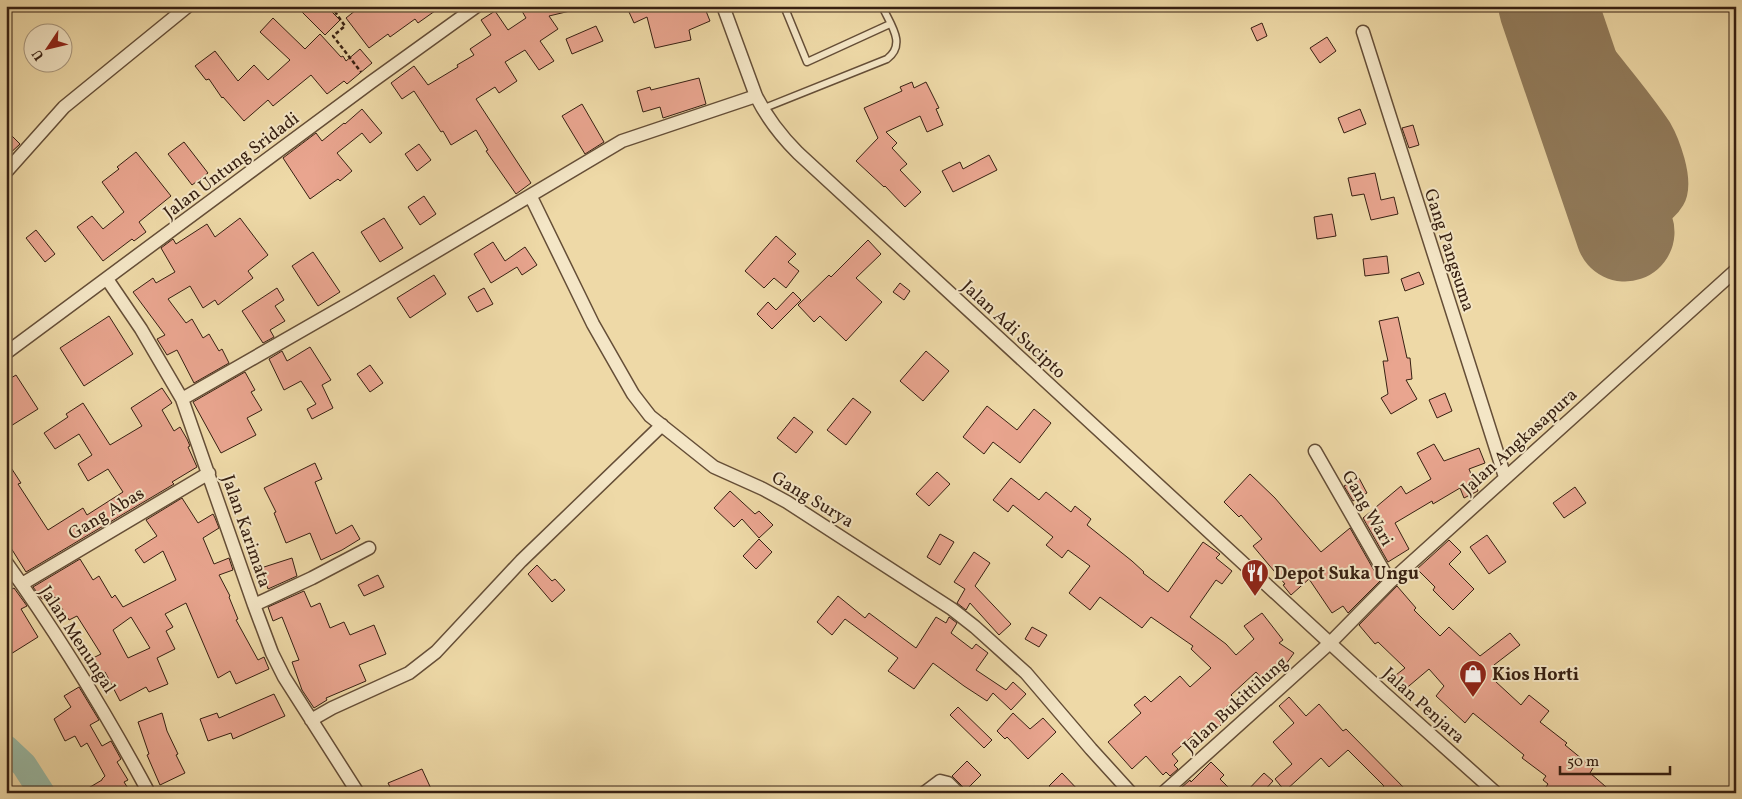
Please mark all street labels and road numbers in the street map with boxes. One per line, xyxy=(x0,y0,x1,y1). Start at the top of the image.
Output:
street label: Jalan Untung Sridadi xyxy=(159,107,305,226)
street label: Gang Pangsuma xyxy=(1417,186,1480,315)
street label: Jalan Adi Sucipto xyxy=(955,275,1071,385)
street label: Jalan Angkasapura xyxy=(1456,383,1584,501)
street label: Gang Surya xyxy=(766,466,858,535)
street label: Gang Wari xyxy=(1335,466,1398,551)
street label: Jalan Karimata xyxy=(215,472,277,591)
street label: Gang Abas xyxy=(64,482,150,547)
street label: Jalan Menungal xyxy=(33,581,121,698)
street label: Jalan Bukittilung xyxy=(1178,651,1294,759)
street label: Jalan Penjara xyxy=(1376,662,1470,750)

